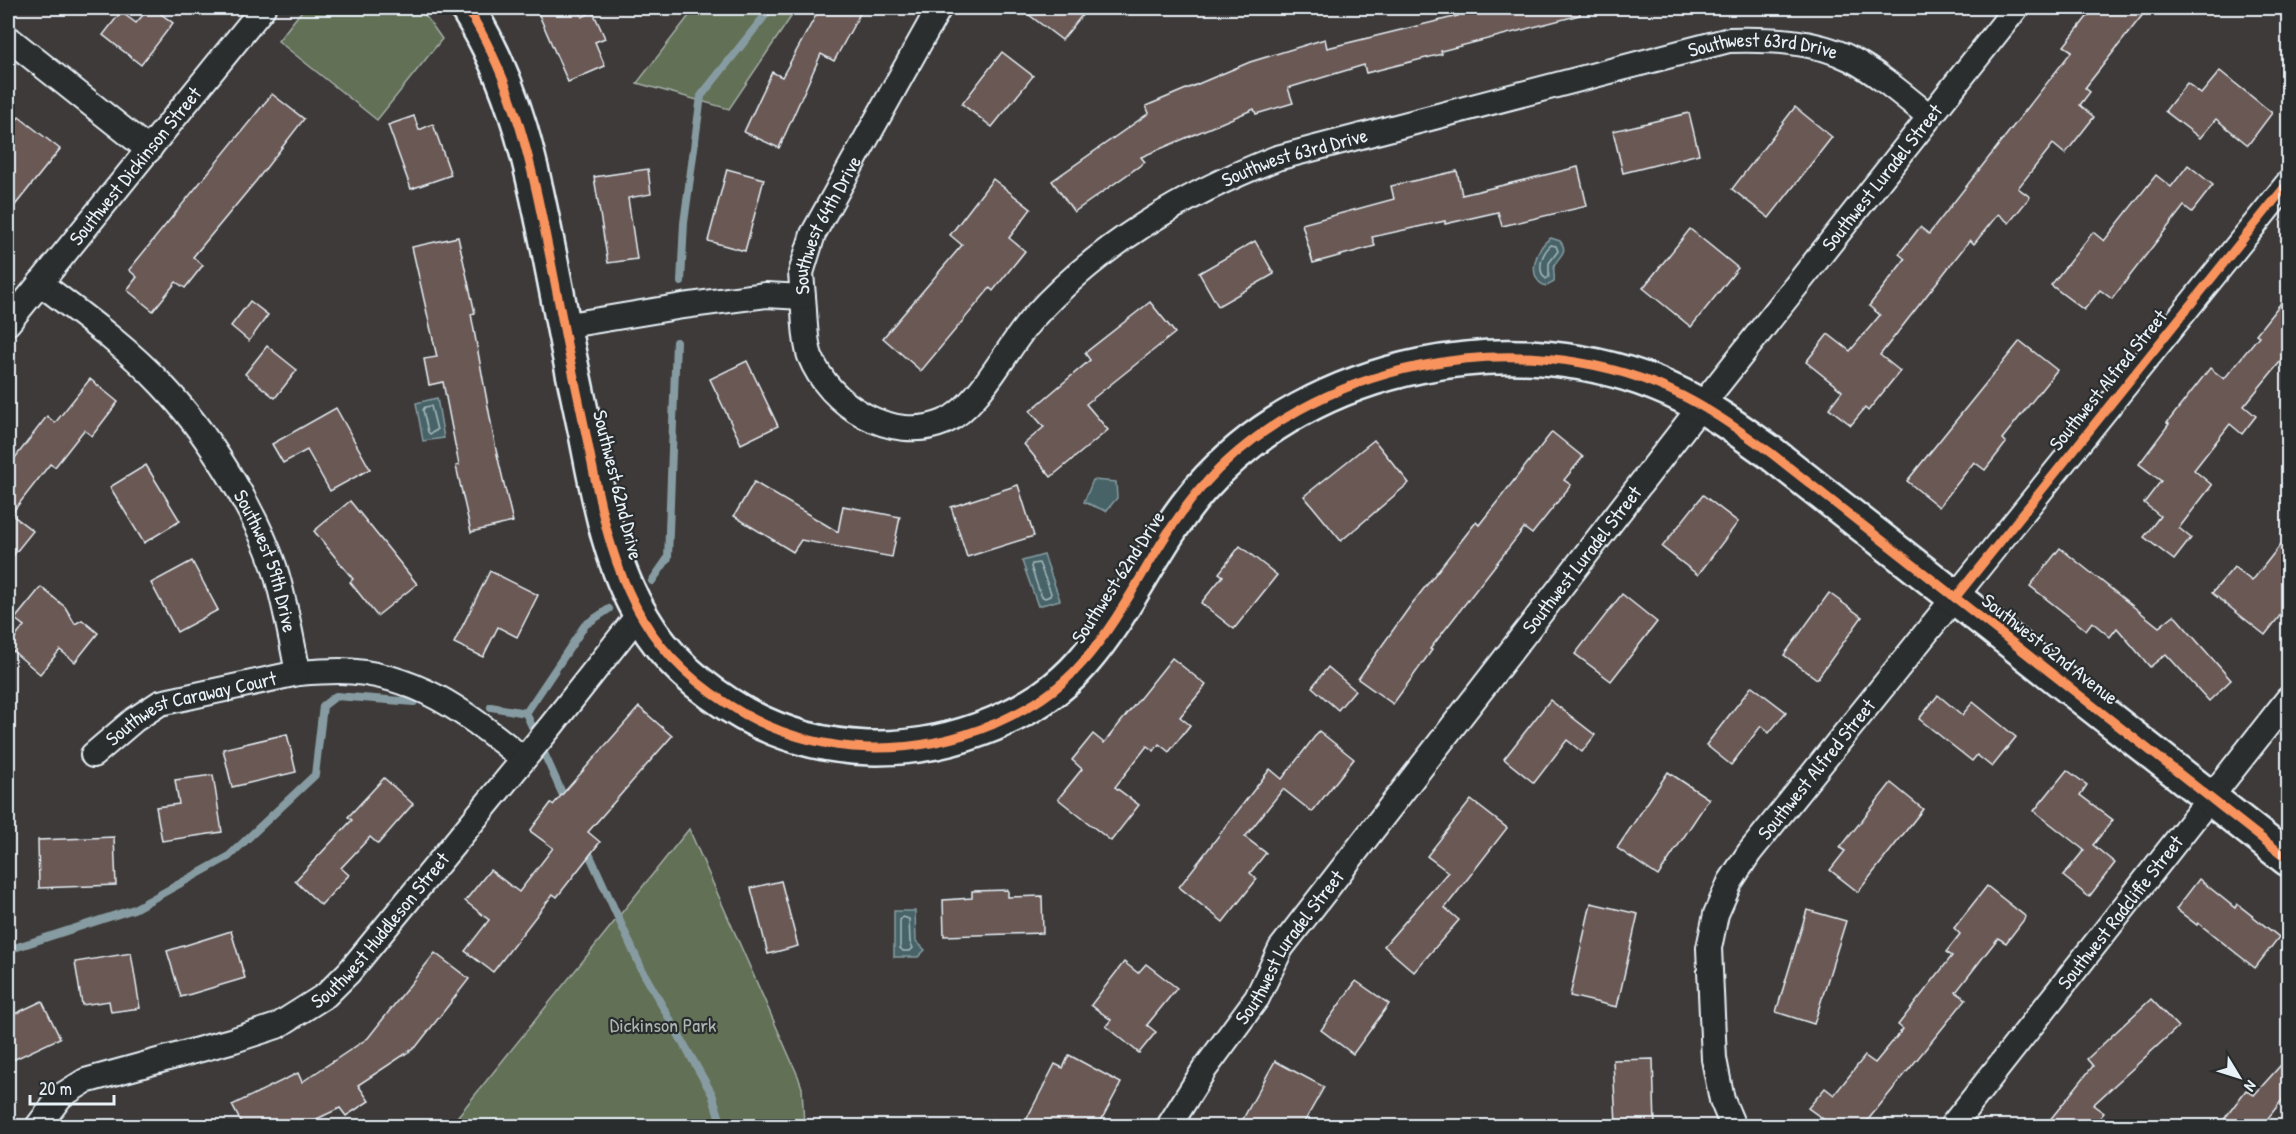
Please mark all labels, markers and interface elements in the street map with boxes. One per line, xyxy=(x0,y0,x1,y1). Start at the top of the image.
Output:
street label: Southwest 63rd Drive xyxy=(1685,26,1842,65)
street label: Southwest Dickinson Street xyxy=(62,80,208,251)
street label: Southwest Luradel Street xyxy=(1815,97,1949,256)
street label: Southwest 63rd Drive xyxy=(1217,121,1370,193)
street label: Southwest 64th Drive xyxy=(787,151,867,296)
street label: Southwest Alfred Street xyxy=(2042,303,2173,456)
street label: Southwest 62nd Drive xyxy=(587,407,650,563)
street label: Southwest Luradel Street xyxy=(1516,479,1648,639)
street label: Southwest 59th Drive xyxy=(228,484,304,634)
street label: Southwest 62nd Drive xyxy=(1065,505,1171,648)
street label: Southwest 62nd Avenue xyxy=(1976,587,2124,710)
street label: Southwest Caraway Court xyxy=(99,664,280,752)
street label: Southwest Alfred Street xyxy=(1751,692,1882,845)
street label: Southwest Radcliffe Street xyxy=(2051,828,2190,995)
street label: Southwest Huddleson Street xyxy=(305,845,456,1014)
street label: Southwest Luradel Street xyxy=(1228,863,1350,1030)
park label: Dickinson Park xyxy=(610,1011,716,1038)
north arrow xyxy=(2209,1047,2269,1107)
scale bar xyxy=(30,1068,114,1106)
text: 20 m xyxy=(39,1076,72,1101)
text: N xyxy=(2239,1076,2262,1097)

